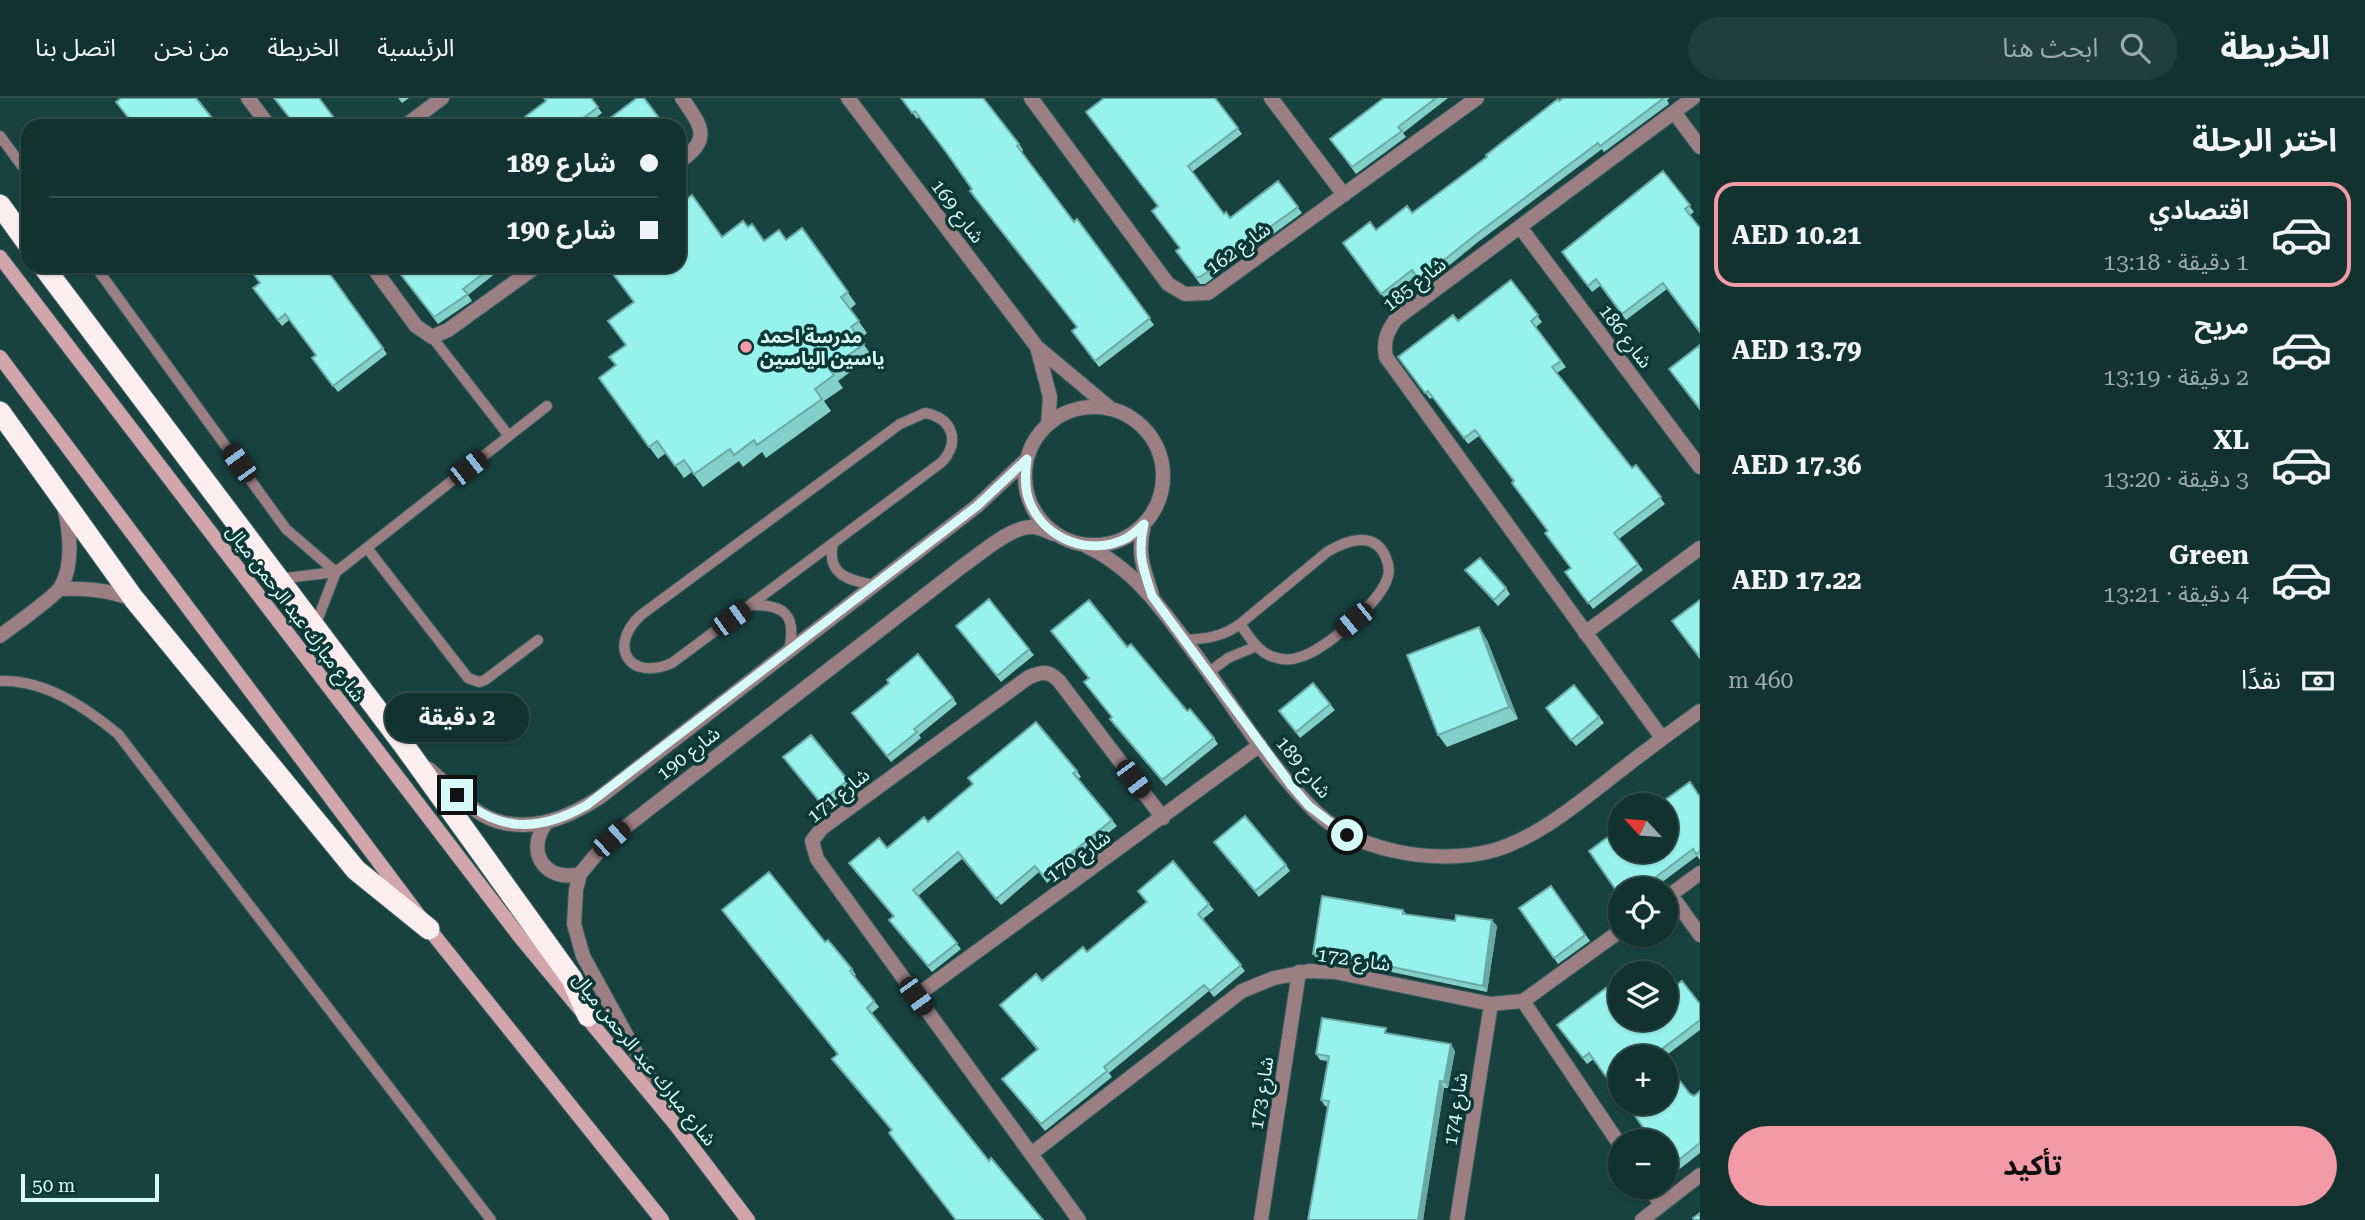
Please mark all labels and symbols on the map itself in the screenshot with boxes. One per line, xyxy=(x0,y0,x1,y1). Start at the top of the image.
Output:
street label: شارع 169 xyxy=(925,175,989,249)
street label: شارع 162 xyxy=(1202,217,1276,281)
street label: شارع 185 xyxy=(1378,253,1452,318)
street label: شارع 186 xyxy=(1593,300,1657,374)
place label: مدرسة احمد ياسين الياسين xyxy=(760,325,885,370)
marker: مدرسة احمد ياسين الياسين xyxy=(738,339,754,355)
car xyxy=(219,440,260,486)
car xyxy=(445,447,492,489)
street label: شارع مبارك عبد الرحمن ميال xyxy=(220,520,370,708)
car xyxy=(708,598,755,640)
car xyxy=(1332,599,1377,641)
callout: 2 دقيقة xyxy=(385,694,529,742)
street label: شارع 190 xyxy=(652,722,726,787)
street label: شارع 189 xyxy=(1270,732,1336,804)
car xyxy=(1112,756,1155,802)
street label: شارع 171 xyxy=(802,763,875,829)
route end xyxy=(441,779,473,811)
north arrow xyxy=(1608,793,1678,863)
car xyxy=(589,817,634,861)
route start xyxy=(1331,819,1363,851)
street label: شارع 170 xyxy=(1042,825,1116,889)
street label: شارع 172 xyxy=(1316,943,1392,978)
street label: شارع مبارك عبد الرحمن ميال xyxy=(566,968,721,1152)
car xyxy=(896,973,937,1019)
street label: شارع 173 xyxy=(1244,1055,1281,1132)
street label: شارع 174 xyxy=(1438,1071,1475,1148)
scale bar xyxy=(21,1171,159,1203)

